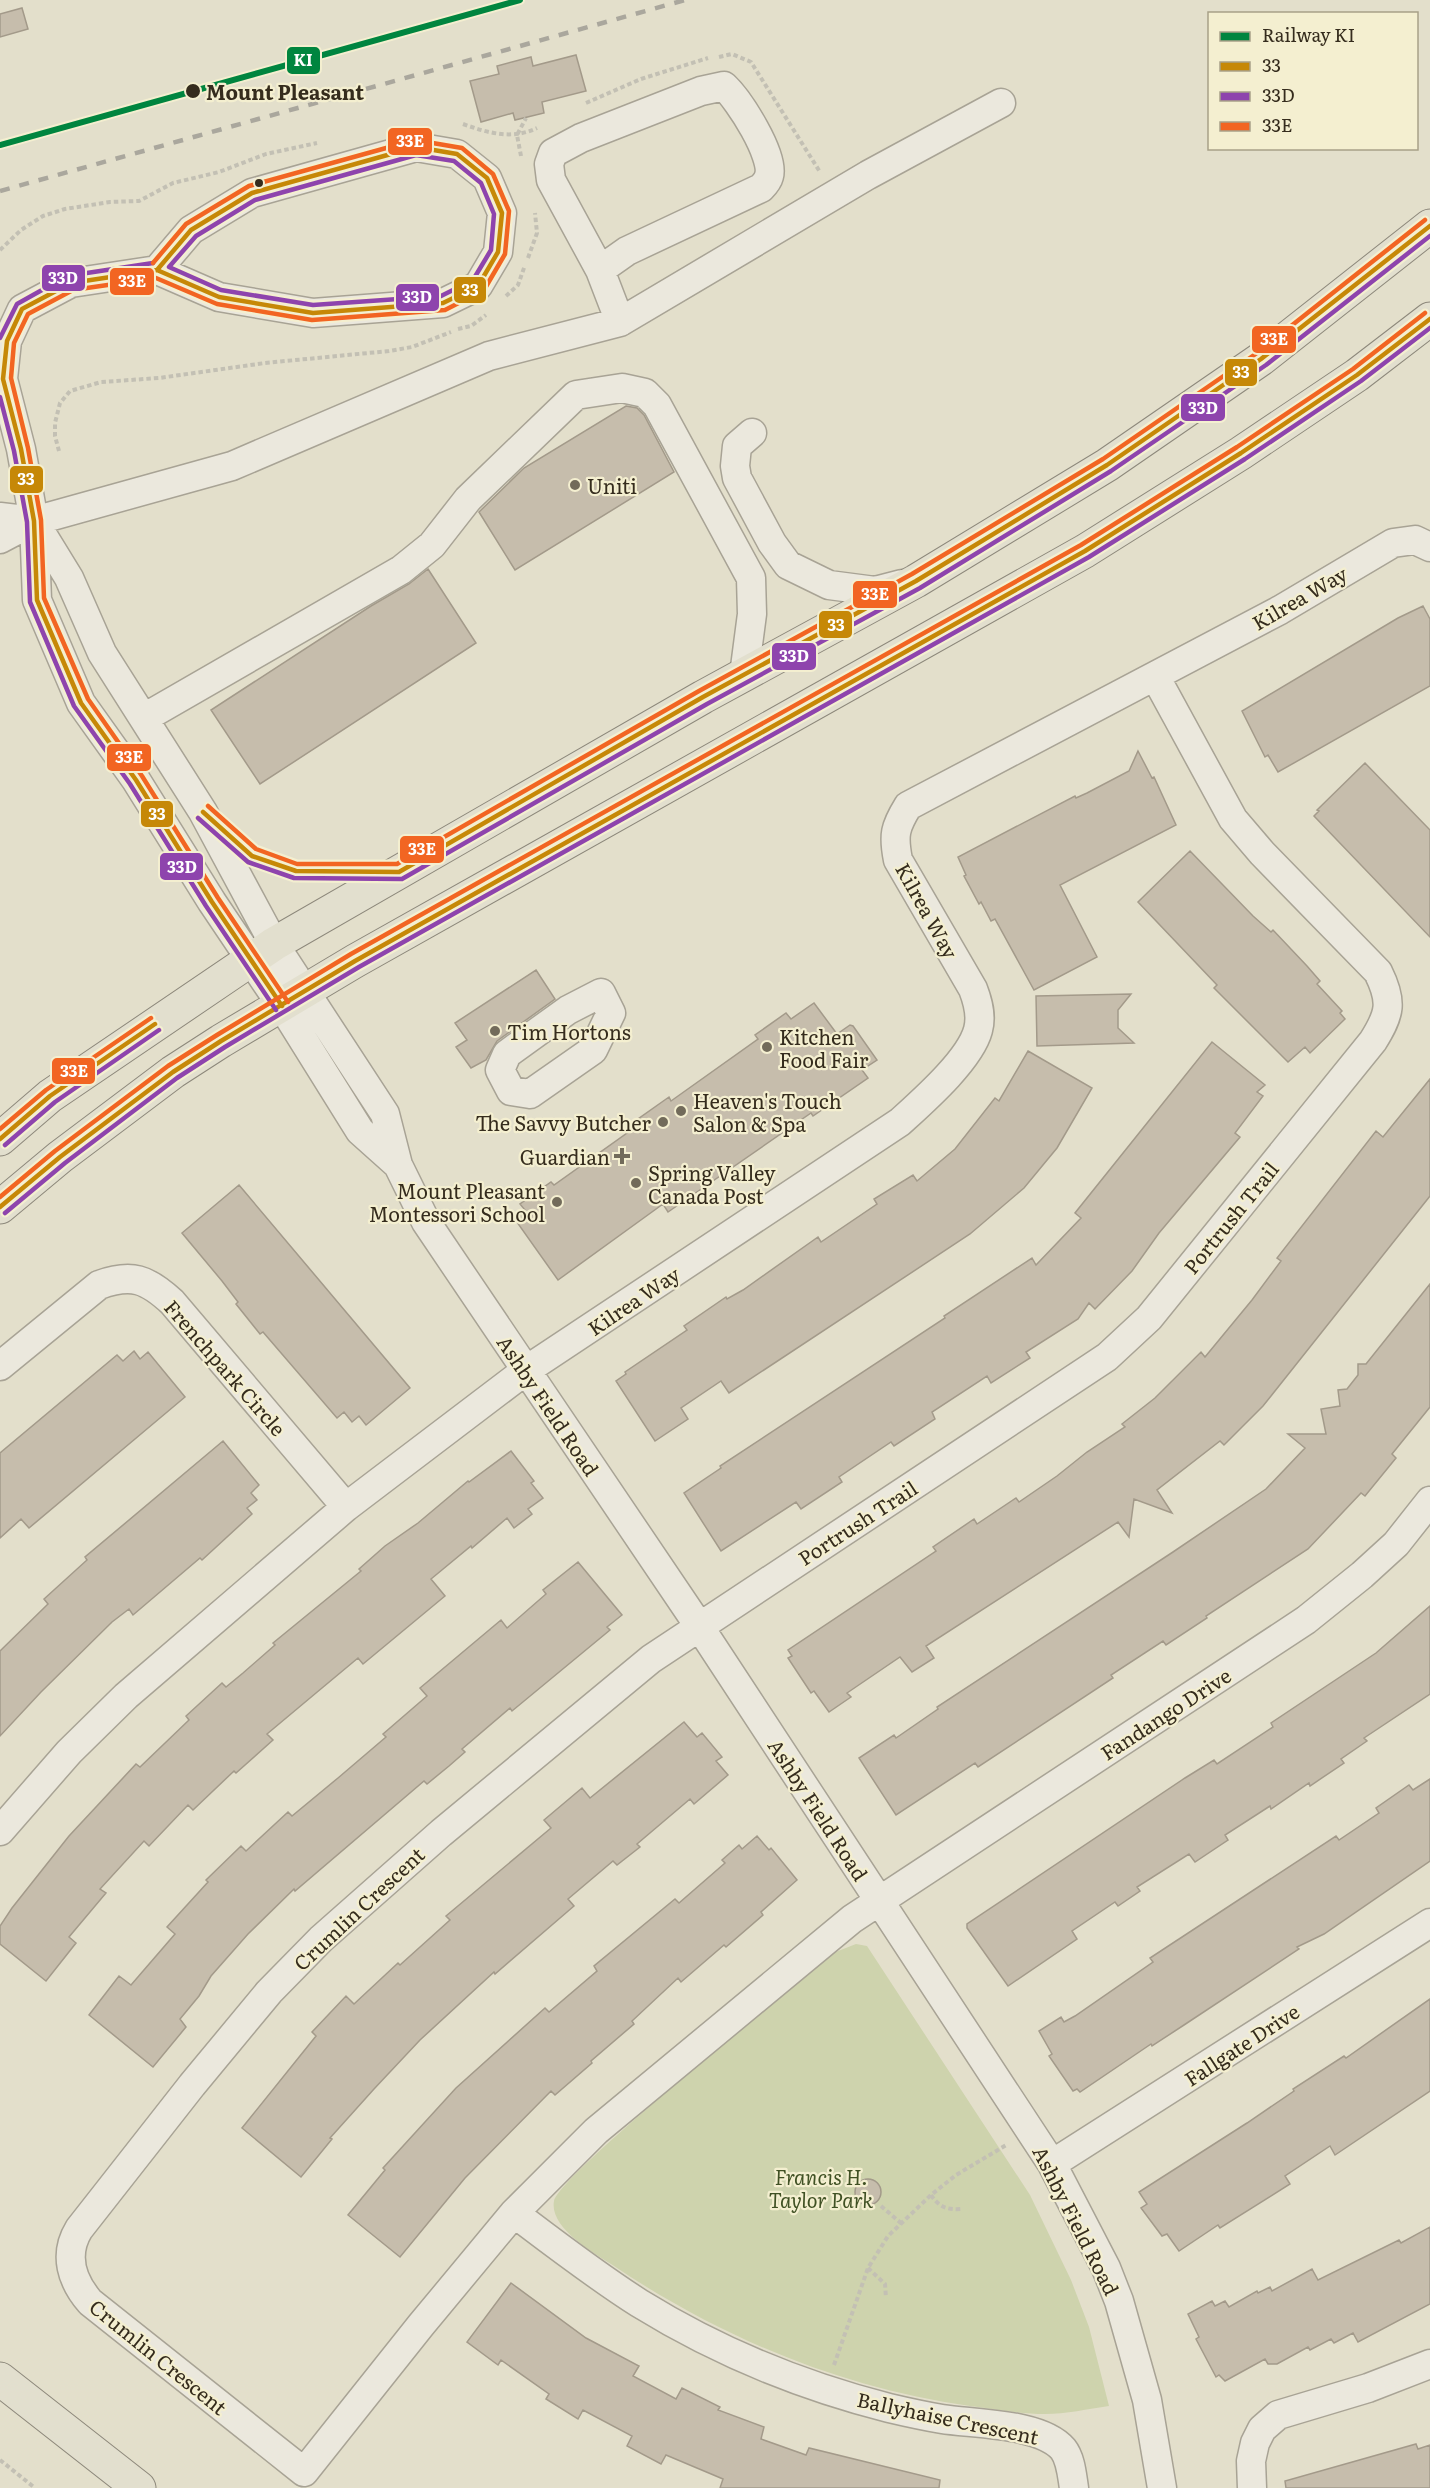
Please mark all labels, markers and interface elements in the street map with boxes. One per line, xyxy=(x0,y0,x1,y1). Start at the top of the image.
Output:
legend xyxy=(1208,12,1418,150)
text: Railway KI xyxy=(1262,21,1355,48)
line badge: KI xyxy=(286,46,321,75)
text: KI xyxy=(293,47,313,71)
text: 33 xyxy=(1262,51,1281,78)
place label: Mount Pleasant xyxy=(206,76,364,106)
text: 33D xyxy=(1262,81,1295,108)
marker: Mount Pleasant xyxy=(184,82,202,100)
text: 33E xyxy=(1262,111,1292,138)
line badge: 33E xyxy=(387,127,433,156)
text: 33E xyxy=(396,128,424,152)
unlabelled marker xyxy=(253,177,265,189)
line badge: 33D xyxy=(41,264,86,292)
text: 33D xyxy=(48,265,78,289)
line badge: 33E xyxy=(109,267,155,296)
text: 33E xyxy=(118,268,146,292)
line badge: 33 xyxy=(453,276,487,304)
text: 33 xyxy=(461,277,479,301)
line badge: 33D xyxy=(395,283,440,312)
text: 33D xyxy=(402,284,432,308)
line badge: 33E xyxy=(1251,325,1297,354)
text: 33E xyxy=(1260,326,1288,350)
line badge: 33 xyxy=(1224,358,1258,387)
text: 33 xyxy=(1232,359,1250,383)
line badge: 33D xyxy=(1180,393,1226,422)
text: 33D xyxy=(1188,395,1218,419)
line badge: 33 xyxy=(9,465,44,494)
text: 33 xyxy=(17,466,35,490)
place label: Uniti xyxy=(587,470,637,500)
marker: Uniti xyxy=(568,478,582,492)
street label: Kilrea Way xyxy=(1246,557,1353,636)
line badge: 33E xyxy=(852,580,898,609)
text: 33E xyxy=(861,581,889,605)
line badge: 33 xyxy=(818,610,853,639)
text: 33 xyxy=(827,612,845,636)
line badge: 33D xyxy=(771,642,817,671)
text: 33D xyxy=(779,643,809,667)
line badge: 33E xyxy=(106,743,152,772)
text: 33E xyxy=(115,744,143,768)
line badge: 33 xyxy=(140,800,174,828)
text: 33 xyxy=(148,801,166,825)
line badge: 33E xyxy=(399,835,445,864)
text: 33E xyxy=(408,836,436,860)
line badge: 33D xyxy=(159,852,204,881)
text: 33D xyxy=(167,854,197,878)
street label: Kilrea Way xyxy=(889,857,967,964)
place label: Tim Hortons xyxy=(507,1016,631,1046)
place label: Kitchen Food Fair xyxy=(779,1021,869,1074)
marker: Tim Hortons xyxy=(488,1024,502,1038)
marker: Kitchen Food Fair xyxy=(760,1040,774,1054)
line badge: 33E xyxy=(51,1057,96,1085)
text: 33E xyxy=(60,1058,88,1082)
place label: Heaven's Touch Salon & Spa xyxy=(693,1085,842,1138)
marker: Heaven's Touch Salon & Spa xyxy=(674,1104,688,1118)
place label: The Savvy Butcher xyxy=(475,1107,652,1137)
marker: The Savvy Butcher xyxy=(656,1115,670,1129)
place label: Guardian xyxy=(520,1141,610,1171)
marker: Guardian xyxy=(615,1149,629,1163)
street label: Portrush Trail xyxy=(1175,1154,1285,1280)
place label: Spring Valley Canada Post xyxy=(648,1157,776,1210)
place label: Mount Pleasant Montessori School xyxy=(369,1175,545,1228)
marker: Spring Valley Canada Post xyxy=(629,1176,643,1190)
marker: Mount Pleasant Montessori School xyxy=(550,1195,564,1209)
street label: Kilrea Way xyxy=(581,1258,686,1342)
street label: Frenchpark Circle xyxy=(158,1292,294,1442)
street label: Ashby Field Road xyxy=(491,1329,607,1481)
street label: Portrush Trail xyxy=(791,1472,923,1572)
street label: Fandango Drive xyxy=(1094,1659,1236,1767)
street label: Ashby Field Road xyxy=(762,1732,876,1886)
street label: Crumlin Crescent xyxy=(286,1839,430,1977)
street label: Fallgate Drive xyxy=(1178,1996,1304,2092)
street label: Ashby Field Road xyxy=(1026,2140,1128,2300)
park label: Francis H. Taylor Park xyxy=(769,2161,873,2214)
street label: Crumlin Crescent xyxy=(84,2291,234,2421)
street label: Ballyhaise Crescent xyxy=(854,2383,1042,2451)

